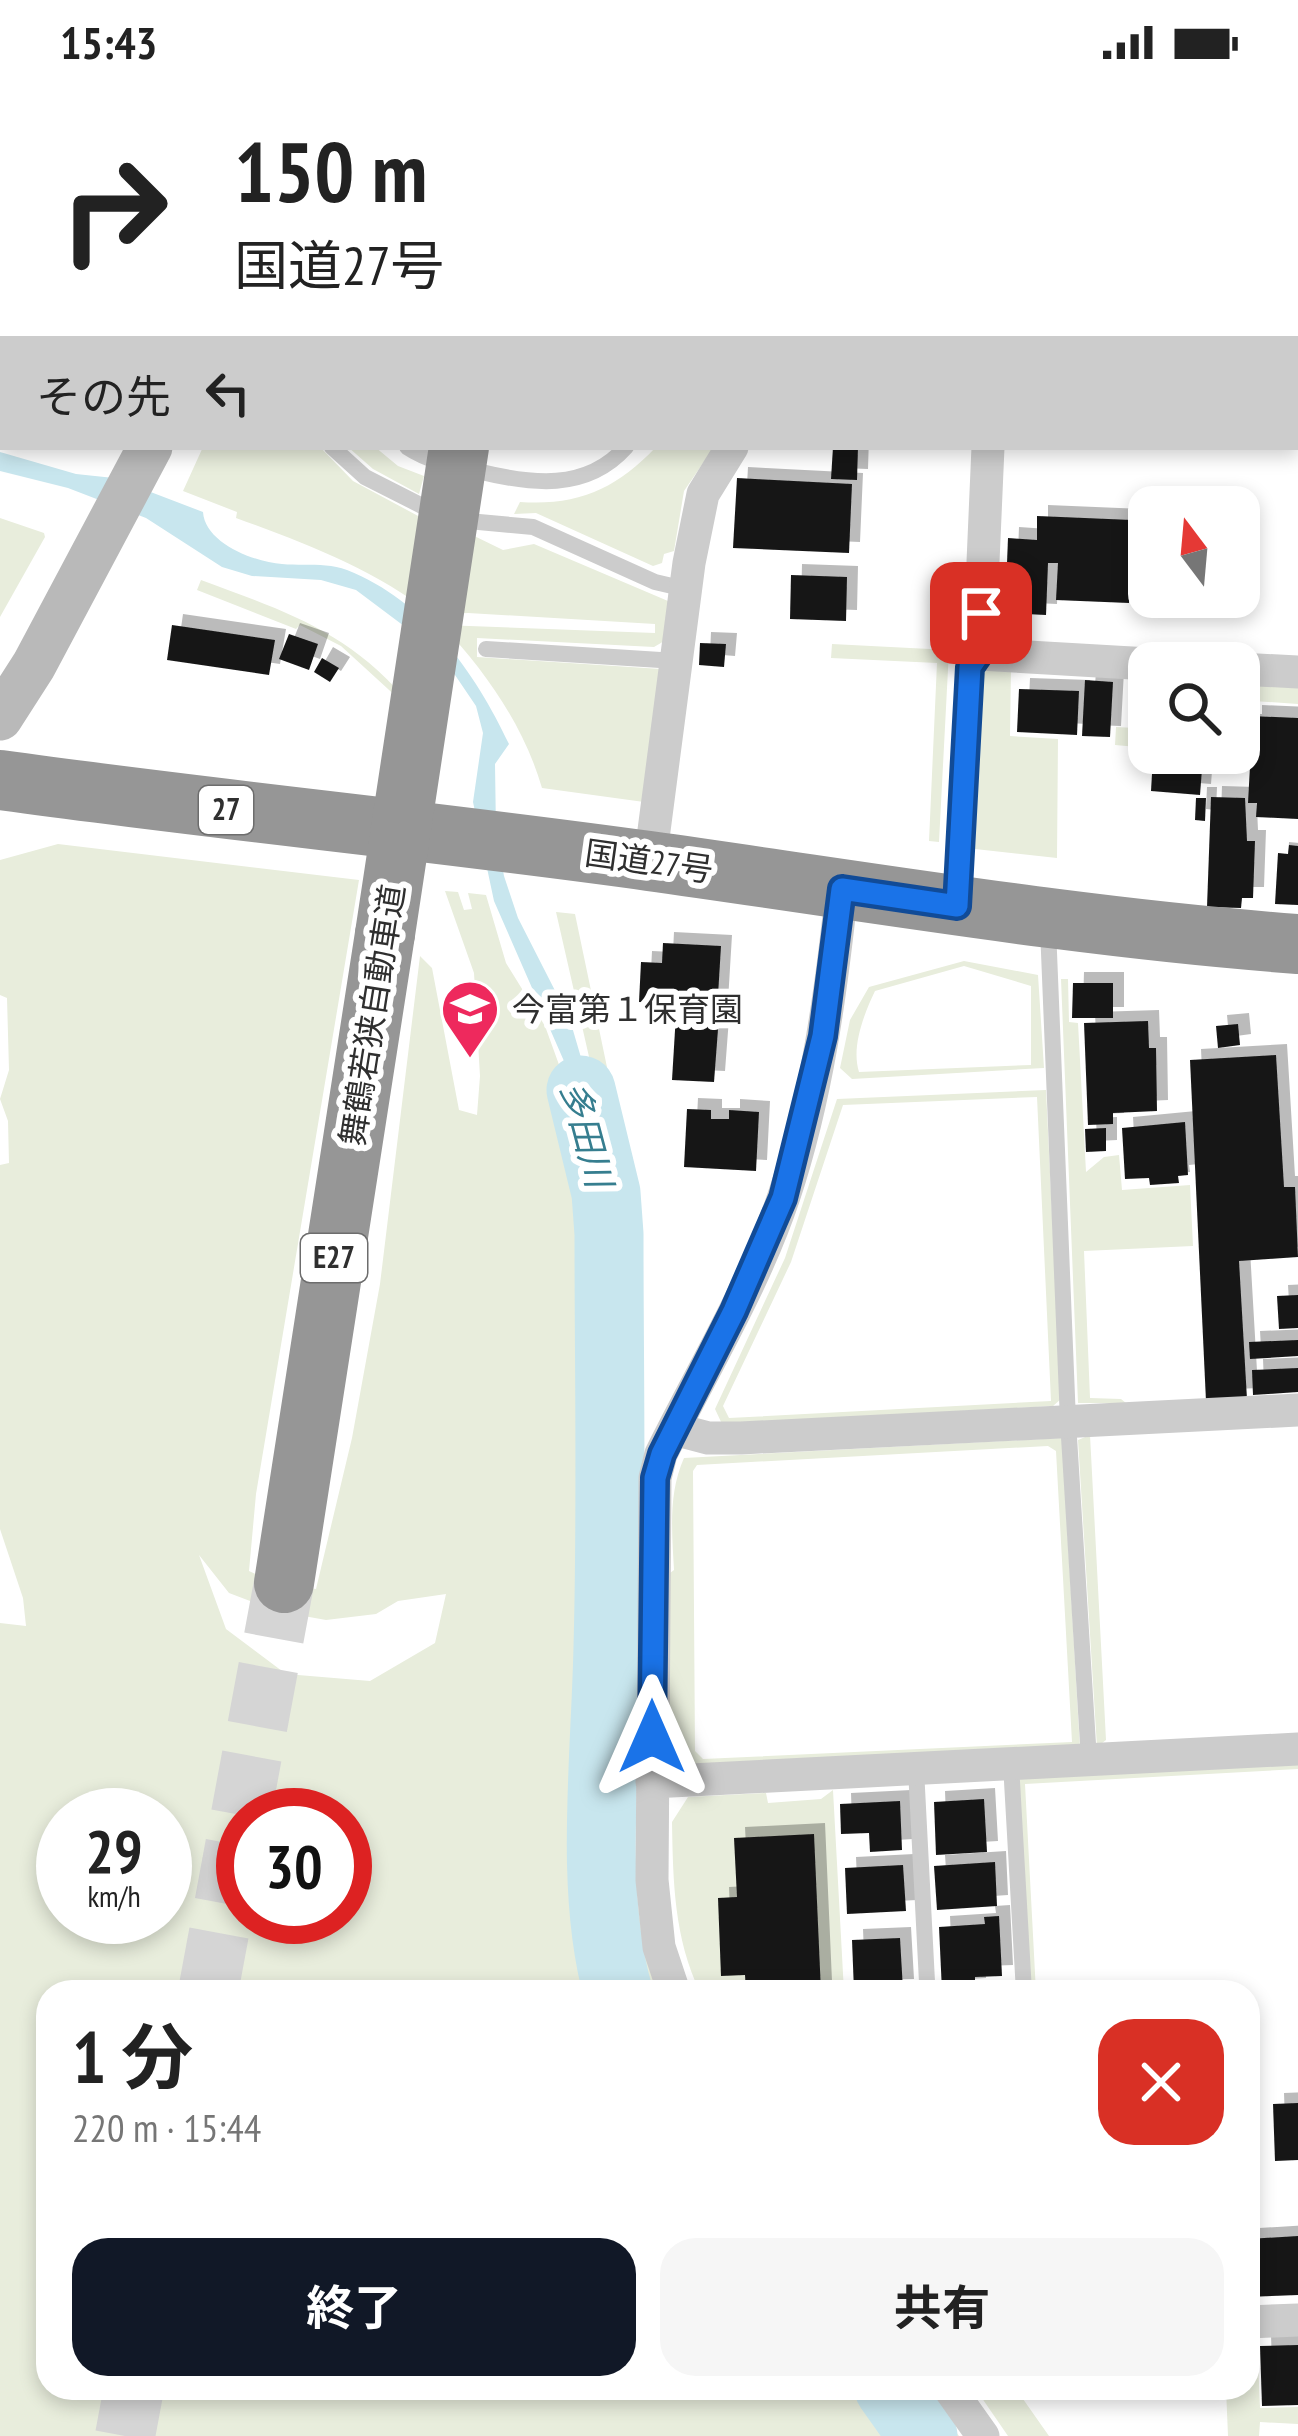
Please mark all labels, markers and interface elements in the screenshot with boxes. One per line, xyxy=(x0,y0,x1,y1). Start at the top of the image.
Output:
text: 15:43 xyxy=(60,13,157,71)
text: 150 m xyxy=(234,116,427,225)
icon: right xyxy=(36,132,192,288)
text: 国道27号 xyxy=(234,230,445,300)
icon: left xyxy=(195,360,261,426)
text: その先 xyxy=(36,367,171,425)
north arrow xyxy=(1128,486,1260,618)
map controls xyxy=(1128,486,1260,774)
pin xyxy=(930,562,1032,664)
icon: arrive xyxy=(948,580,1014,646)
button: search xyxy=(1128,642,1260,774)
road number: 27 xyxy=(199,786,253,834)
street label: 国道27号 xyxy=(582,830,716,891)
street label: 舞鶴若狭自動車道 xyxy=(330,881,413,1149)
school or university icon: 今富第１保育園 xyxy=(439,978,501,1060)
place label: 今富第１保育園 xyxy=(512,987,743,1030)
water label: 多田川 xyxy=(551,1076,625,1196)
road number: E27 xyxy=(301,1234,367,1282)
position arrow xyxy=(589,1674,715,1800)
speed limit sign: 30 xyxy=(216,1788,372,1944)
text: 29 xyxy=(85,1812,143,1890)
text: km/h xyxy=(87,1876,141,1915)
text: 1 分 xyxy=(72,2010,193,2103)
button: close xyxy=(1098,2019,1224,2145)
text: 220 m · 15:44 xyxy=(72,2102,261,2153)
button: 終了 xyxy=(72,2238,636,2376)
button: 共有 xyxy=(660,2238,1224,2376)

